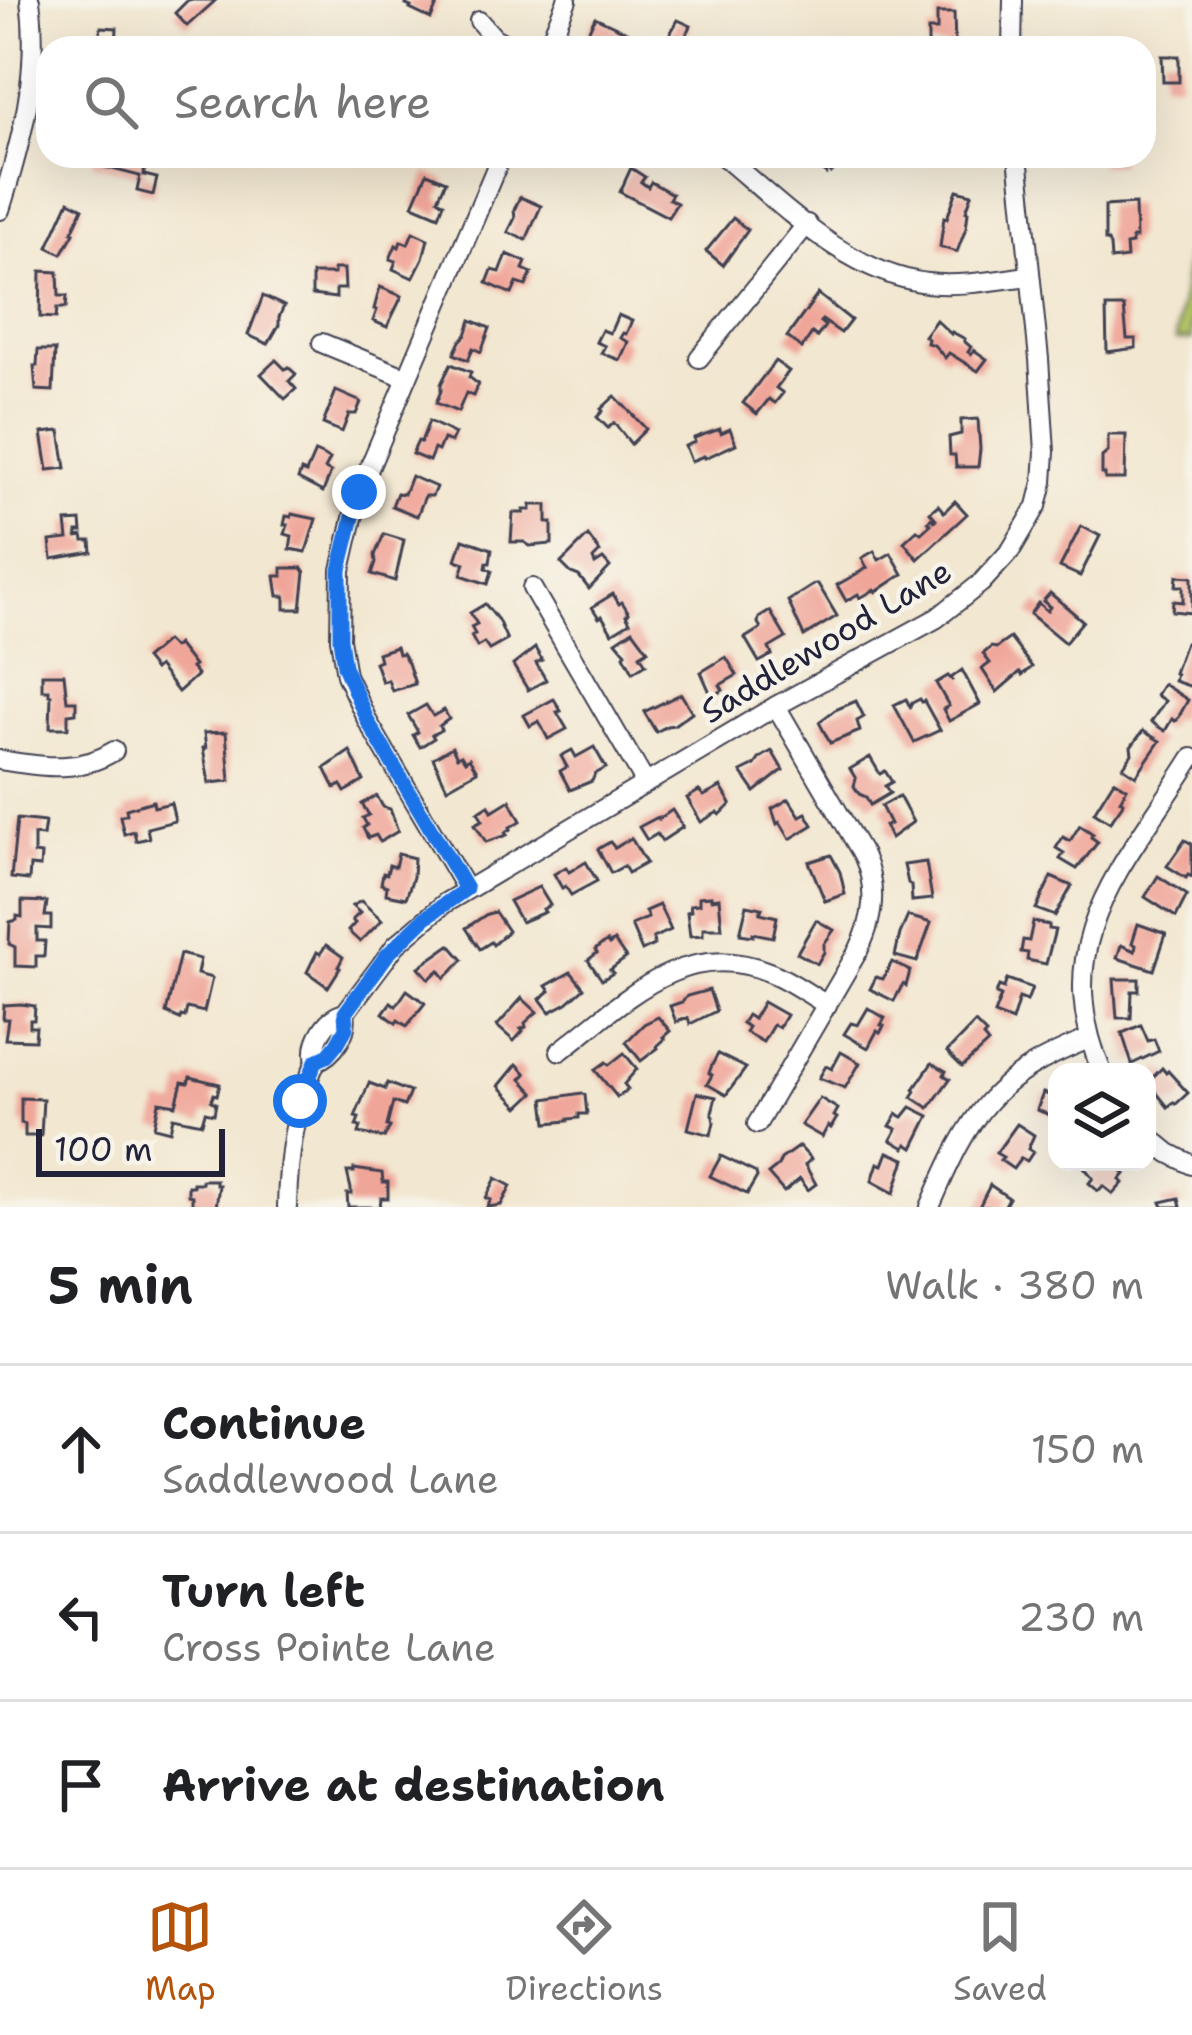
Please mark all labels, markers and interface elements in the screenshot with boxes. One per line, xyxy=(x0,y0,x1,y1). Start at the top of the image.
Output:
search box xyxy=(36,36,1156,168)
icon: search xyxy=(78,69,144,135)
text: Search here xyxy=(174,72,431,132)
route end xyxy=(332,465,386,519)
street label: Saddlewood Lane xyxy=(692,548,960,734)
map controls xyxy=(1048,1063,1156,1171)
button: layers xyxy=(1048,1063,1156,1171)
route start xyxy=(273,1074,327,1128)
scale bar xyxy=(36,1123,225,1176)
text: 100 m xyxy=(54,1127,153,1172)
text: 5 min xyxy=(48,1251,193,1319)
text: Walk · 380 m xyxy=(885,1259,1144,1311)
text: Continue xyxy=(162,1393,366,1453)
icon: ahead xyxy=(48,1416,114,1482)
text: 150 m xyxy=(1031,1423,1144,1475)
text: Saddlewood Lane xyxy=(162,1453,499,1505)
text: Turn left xyxy=(162,1561,365,1621)
icon: left xyxy=(48,1584,114,1650)
text: 230 m xyxy=(1018,1591,1144,1643)
text: Cross Pointe Lane xyxy=(162,1621,496,1673)
icon: arrive xyxy=(48,1752,114,1818)
text: Arrive at destination xyxy=(162,1755,665,1815)
tab: Map xyxy=(145,1894,216,2011)
tab: Directions xyxy=(506,1894,663,2011)
tab: Saved xyxy=(953,1894,1047,2011)

